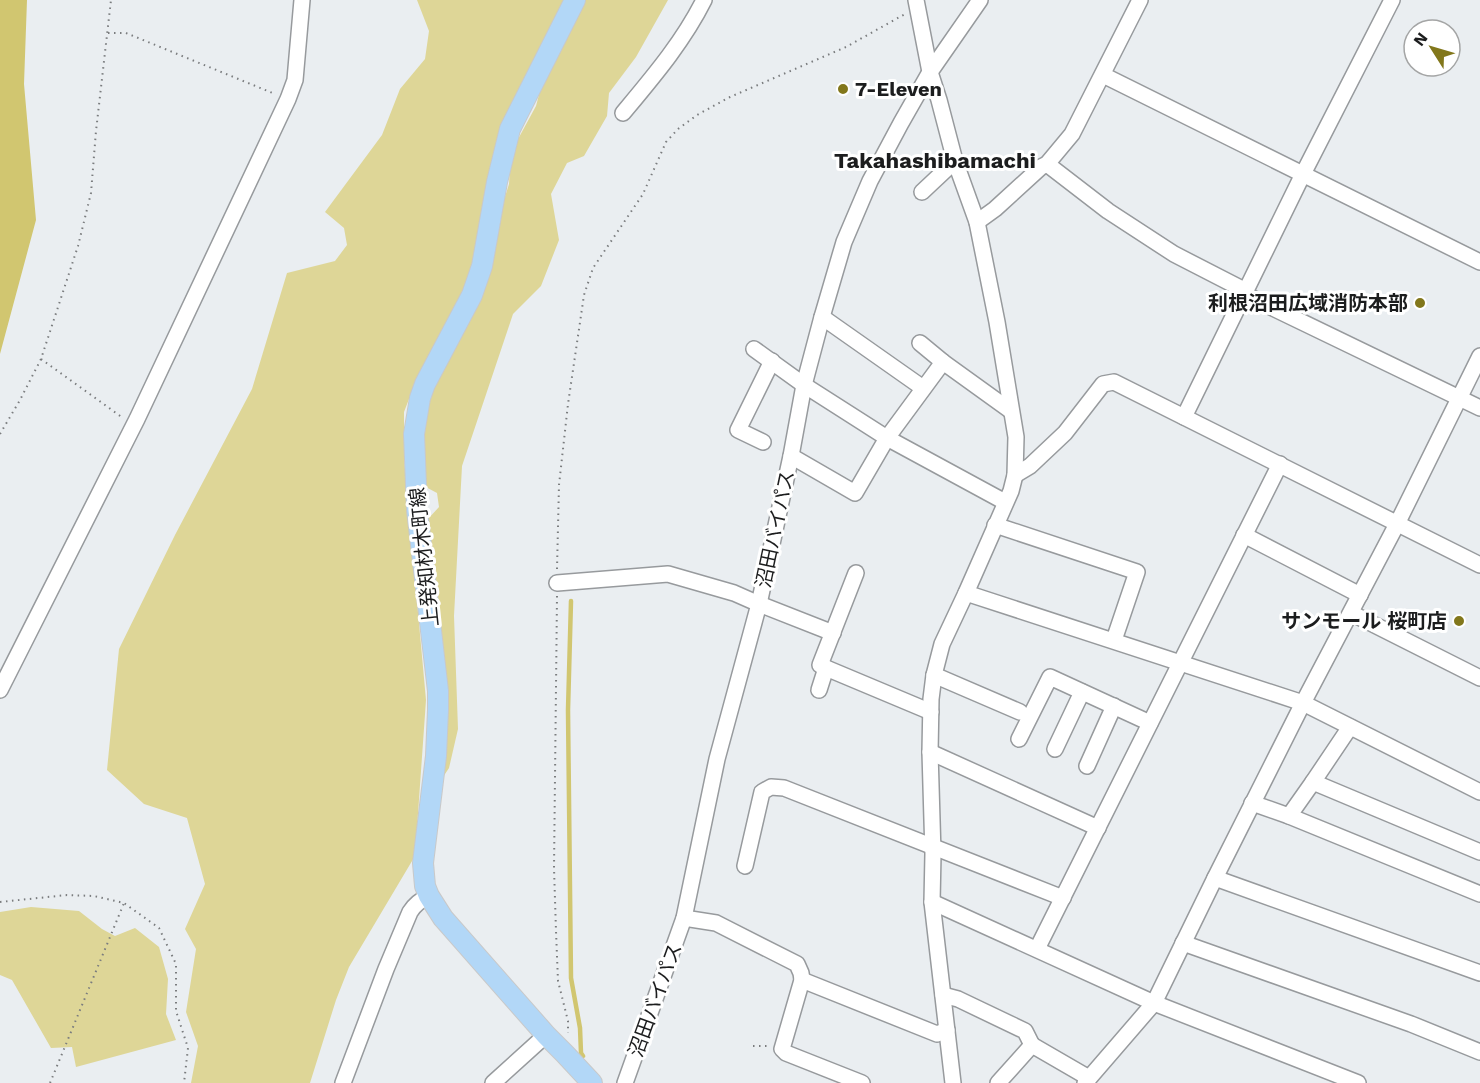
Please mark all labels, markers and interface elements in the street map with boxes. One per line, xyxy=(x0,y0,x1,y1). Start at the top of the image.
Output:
north arrow xyxy=(1402,18,1462,78)
text: N xyxy=(1409,29,1432,50)
place label: 7-Eleven xyxy=(855,77,942,101)
marker: 7-Eleven xyxy=(836,82,850,96)
district label: Takahashibamachi xyxy=(834,148,1036,173)
place label: 利根沼田広域消防本部 xyxy=(1208,291,1408,315)
marker: 利根沼田広域消防本部 xyxy=(1413,296,1427,310)
street label: 沼田バイパス xyxy=(751,468,799,590)
street label: 上発知材木町線 xyxy=(405,486,443,628)
place label: サンモール 桜町店 xyxy=(1281,609,1447,633)
marker: サンモール 桜町店 xyxy=(1452,614,1466,628)
street label: 沼田バイパス xyxy=(623,940,687,1060)

